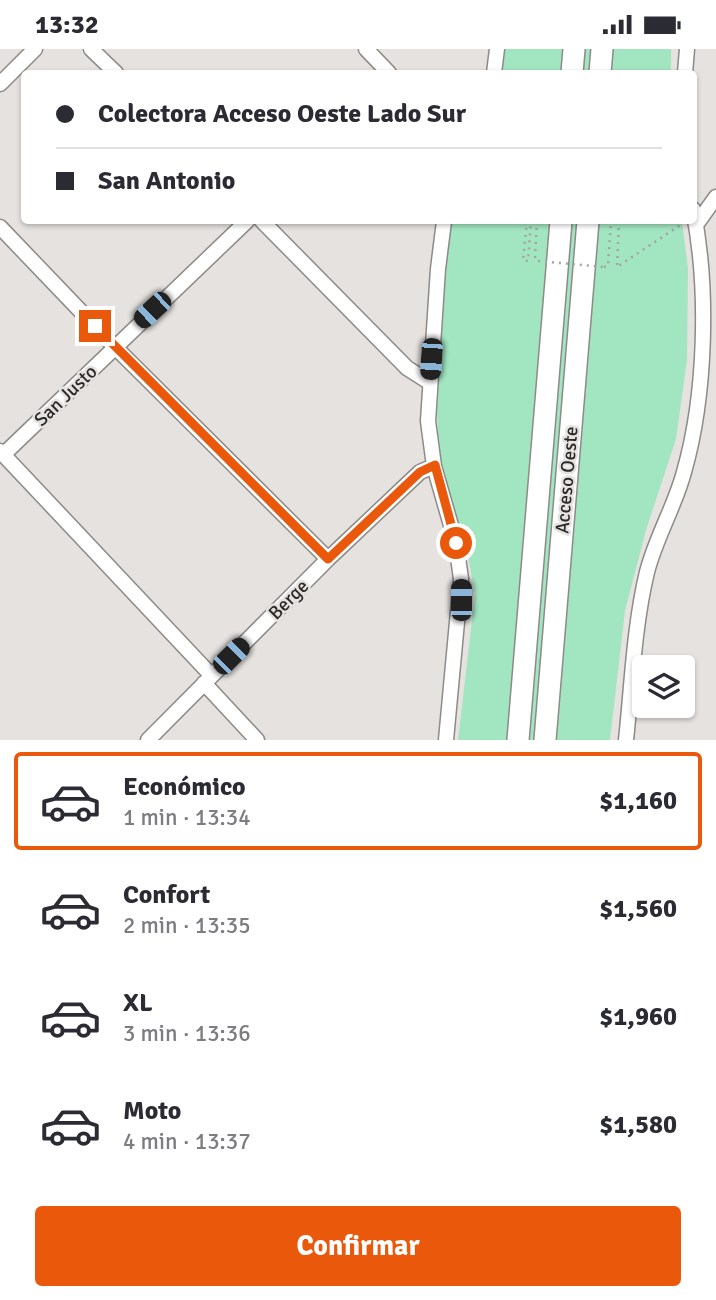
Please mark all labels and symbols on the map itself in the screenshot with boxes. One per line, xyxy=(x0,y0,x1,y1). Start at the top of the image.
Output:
car xyxy=(130,288,175,332)
route end xyxy=(79,310,111,342)
car xyxy=(420,337,443,381)
street label: San Justo xyxy=(29,360,102,432)
street label: Acceso Oeste xyxy=(550,426,584,535)
route start xyxy=(440,527,472,559)
street label: Berge xyxy=(263,574,314,625)
car xyxy=(451,579,472,621)
car xyxy=(209,634,254,678)

